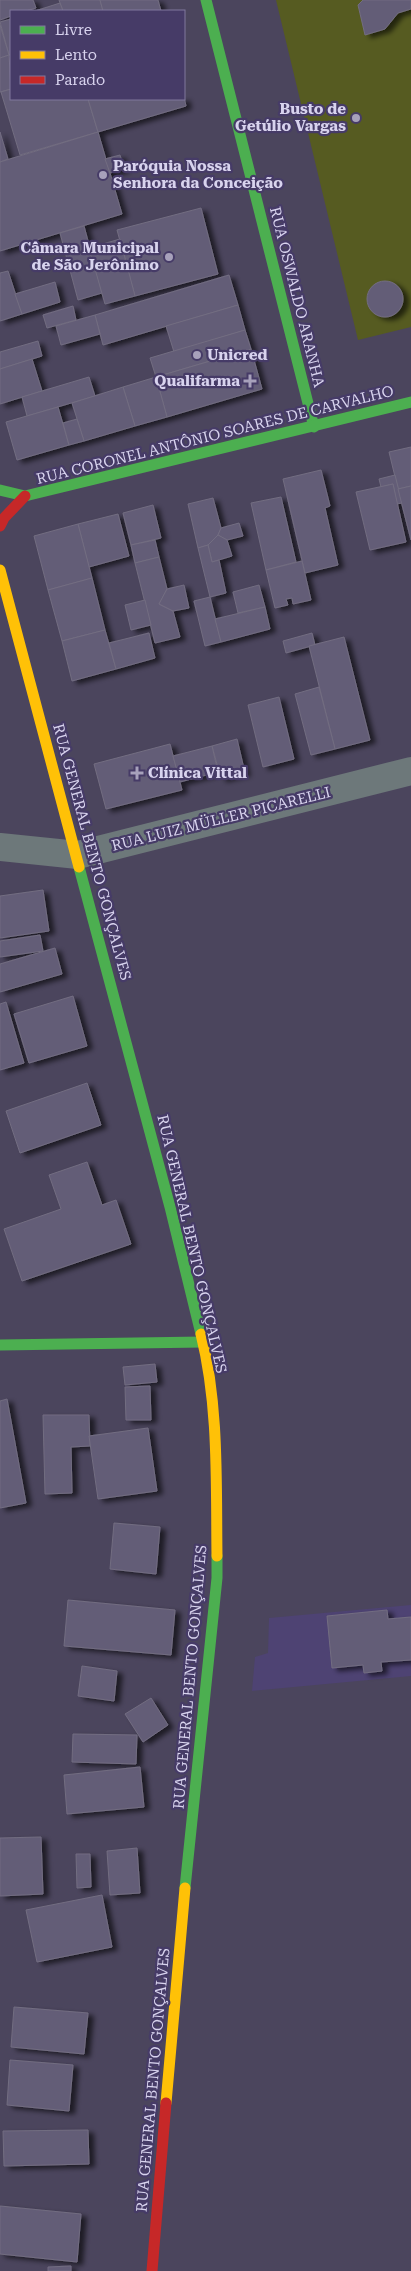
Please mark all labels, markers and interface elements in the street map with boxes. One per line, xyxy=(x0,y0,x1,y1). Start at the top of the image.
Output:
legend xyxy=(10,10,185,100)
text: Livre xyxy=(55,21,92,39)
text: Lento xyxy=(55,46,97,64)
text: Parado xyxy=(55,71,105,89)
place label: Busto de Getúlio Vargas xyxy=(235,100,346,135)
marker: Busto de Getúlio Vargas xyxy=(350,112,362,124)
place label: Paróquia Nossa Senhora da Conceição xyxy=(113,157,283,192)
marker: Paróquia Nossa Senhora da Conceição xyxy=(97,169,109,181)
street label: RUA OSWALDO ARANHA xyxy=(266,205,328,390)
place label: Câmara Municipal de São Jerônimo xyxy=(21,239,159,274)
marker: Câmara Municipal de São Jerônimo xyxy=(163,251,175,263)
place label: Unicred xyxy=(207,346,268,364)
marker: Unicred xyxy=(191,349,203,361)
place label: Qualifarma xyxy=(154,372,240,390)
marker: Qualifarma xyxy=(244,375,256,387)
street label: RUA CORONEL ANTÔNIO SOARES DE CARVALHO xyxy=(34,382,396,488)
street label: RUA GENERAL BENTO GONÇALVES xyxy=(49,722,135,982)
place label: Clínica Vittal xyxy=(148,764,247,782)
marker: Clínica Vittal xyxy=(130,766,144,780)
street label: RUA LUIZ MÜLLER PICARELLI xyxy=(110,783,332,855)
street label: RUA GENERAL BENTO GONÇALVES xyxy=(153,1113,231,1375)
street label: RUA GENERAL BENTO GONÇALVES xyxy=(169,1544,211,1810)
street label: RUA GENERAL BENTO GONÇALVES xyxy=(132,1947,174,2213)

